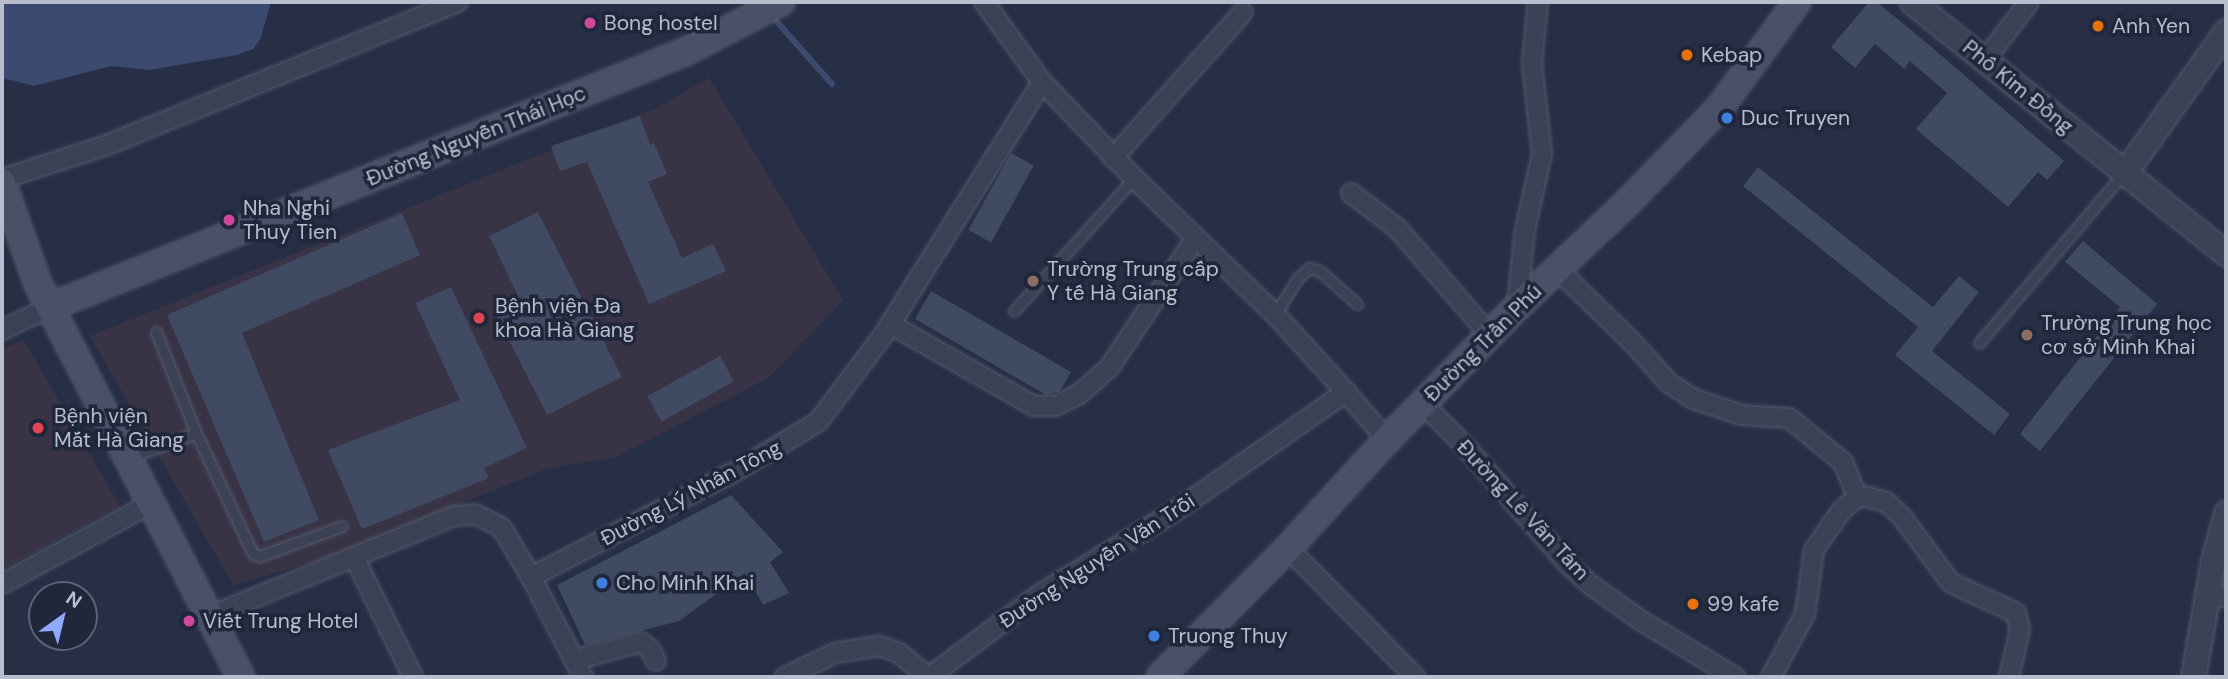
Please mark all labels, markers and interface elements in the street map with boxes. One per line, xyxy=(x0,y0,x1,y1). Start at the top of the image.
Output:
place label: Bong hostel xyxy=(604,10,718,36)
place label: Anh Yen xyxy=(2112,13,2190,39)
marker: Bong hostel xyxy=(582,15,598,31)
marker: Anh Yen xyxy=(2090,18,2106,34)
street label: Phố Kim Đồng xyxy=(1958,35,2078,139)
place label: Kebap xyxy=(1701,42,1762,68)
marker: Kebap xyxy=(1679,47,1695,63)
street label: Đường Nguyễn Thái Học xyxy=(363,80,589,192)
place label: Duc Truyen xyxy=(1741,105,1850,131)
marker: Duc Truyen xyxy=(1719,110,1735,126)
place label: Nha Nghi Thuy Tien xyxy=(243,195,337,245)
marker: Nha Nghi Thuy Tien xyxy=(221,212,237,228)
place label: Trường Trung cấp Y tế Hà Giang xyxy=(1047,256,1219,306)
marker: Trường Trung cấp Y tế Hà Giang xyxy=(1025,273,1041,289)
street label: Đường Trần Phú xyxy=(1419,279,1547,407)
place label: Bệnh viện Đa khoa Hà Giang xyxy=(495,293,635,343)
marker: Bệnh viện Đa khoa Hà Giang xyxy=(469,308,489,328)
place label: Trường Trung học cơ sở Minh Khai xyxy=(2041,310,2212,360)
marker: Trường Trung học cơ sở Minh Khai xyxy=(2019,327,2035,343)
place label: Bệnh viện Mắt Hà Giang xyxy=(54,403,184,453)
marker: Bệnh viện Mắt Hà Giang xyxy=(28,418,48,438)
street label: Đường Lý Nhân Tông xyxy=(596,435,786,551)
street label: Đường Lê Văn Tám xyxy=(1452,435,1594,585)
street label: Đường Nguyễn Văn Trỗi xyxy=(995,488,1199,634)
place label: Cho Minh Khai xyxy=(616,570,754,596)
marker: Cho Minh Khai xyxy=(594,575,610,591)
north arrow xyxy=(28,581,98,651)
text: N xyxy=(61,586,87,614)
place label: 99 kafe xyxy=(1707,591,1780,617)
marker: 99 kafe xyxy=(1685,596,1701,612)
place label: Viết Trung Hotel xyxy=(203,608,358,634)
marker: Viết Trung Hotel xyxy=(181,613,197,629)
place label: Truong Thuy xyxy=(1168,623,1288,649)
marker: Truong Thuy xyxy=(1146,628,1162,644)

